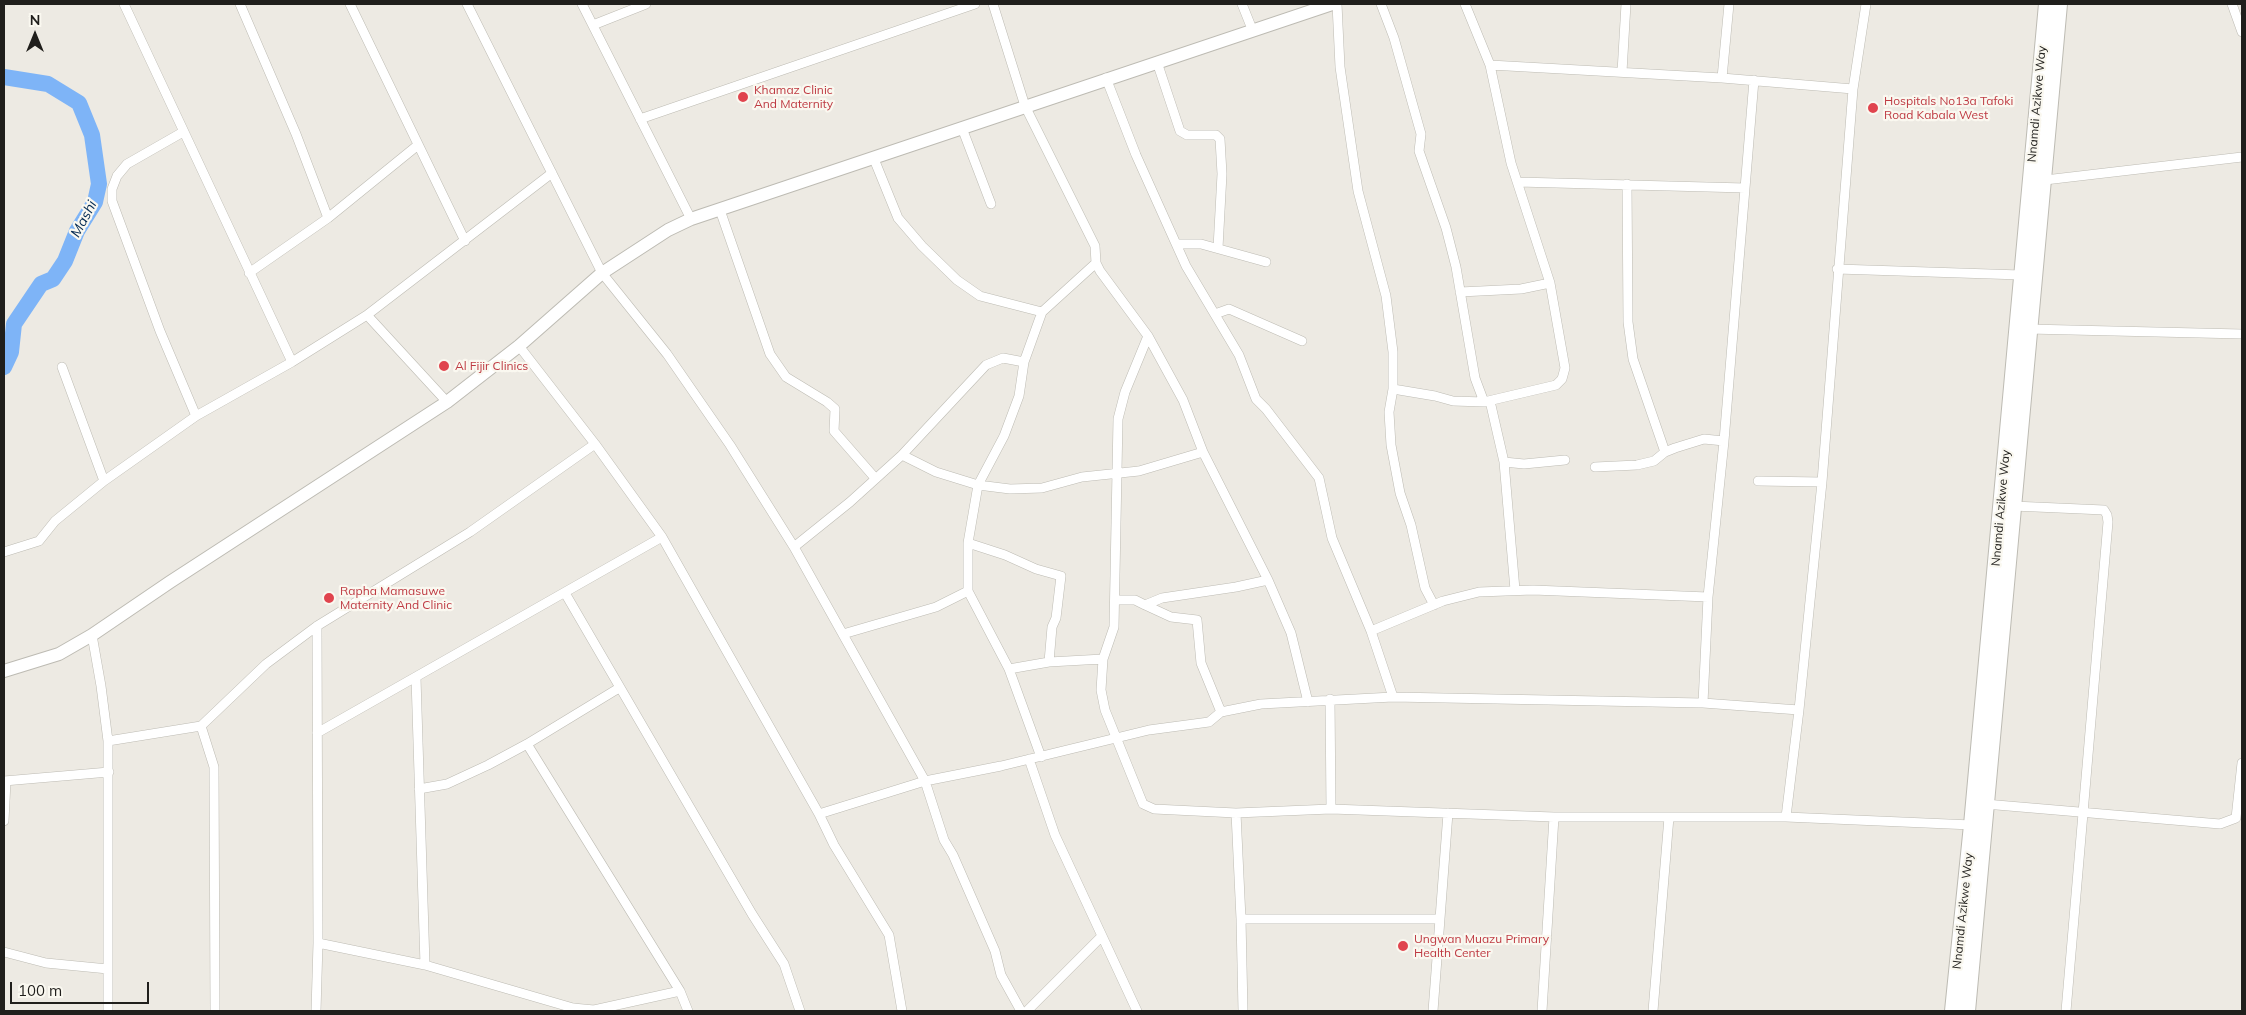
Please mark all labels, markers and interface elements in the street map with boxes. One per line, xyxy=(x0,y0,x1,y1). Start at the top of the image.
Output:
north arrow xyxy=(10,10,60,60)
text: N xyxy=(30,11,40,29)
street label: Nnamdi Azikwe Way xyxy=(2025,45,2049,163)
place label: Khamaz Clinic And Maternity xyxy=(754,83,833,111)
marker: Khamaz Clinic And Maternity xyxy=(736,90,750,104)
place label: Hospitals No13a Tafoki Road Kabala West xyxy=(1884,94,2013,122)
marker: Hospitals No13a Tafoki Road Kabala West xyxy=(1866,101,1880,115)
water label: Mashi xyxy=(67,198,101,240)
marker: Al Fijir Clinics xyxy=(437,359,451,373)
place label: Al Fijir Clinics xyxy=(455,359,528,373)
street label: Nnamdi Azikwe Way xyxy=(1989,449,2013,567)
place label: Rapha Mamasuwe Maternity And Clinic xyxy=(340,584,452,612)
marker: Rapha Mamasuwe Maternity And Clinic xyxy=(322,591,336,605)
street label: Nnamdi Azikwe Way xyxy=(1950,852,1976,970)
place label: Ungwan Muazu Primary Health Center xyxy=(1414,932,1549,960)
marker: Ungwan Muazu Primary Health Center xyxy=(1396,939,1410,953)
scale bar xyxy=(12,972,151,1004)
text: 100 m xyxy=(18,981,62,1000)

